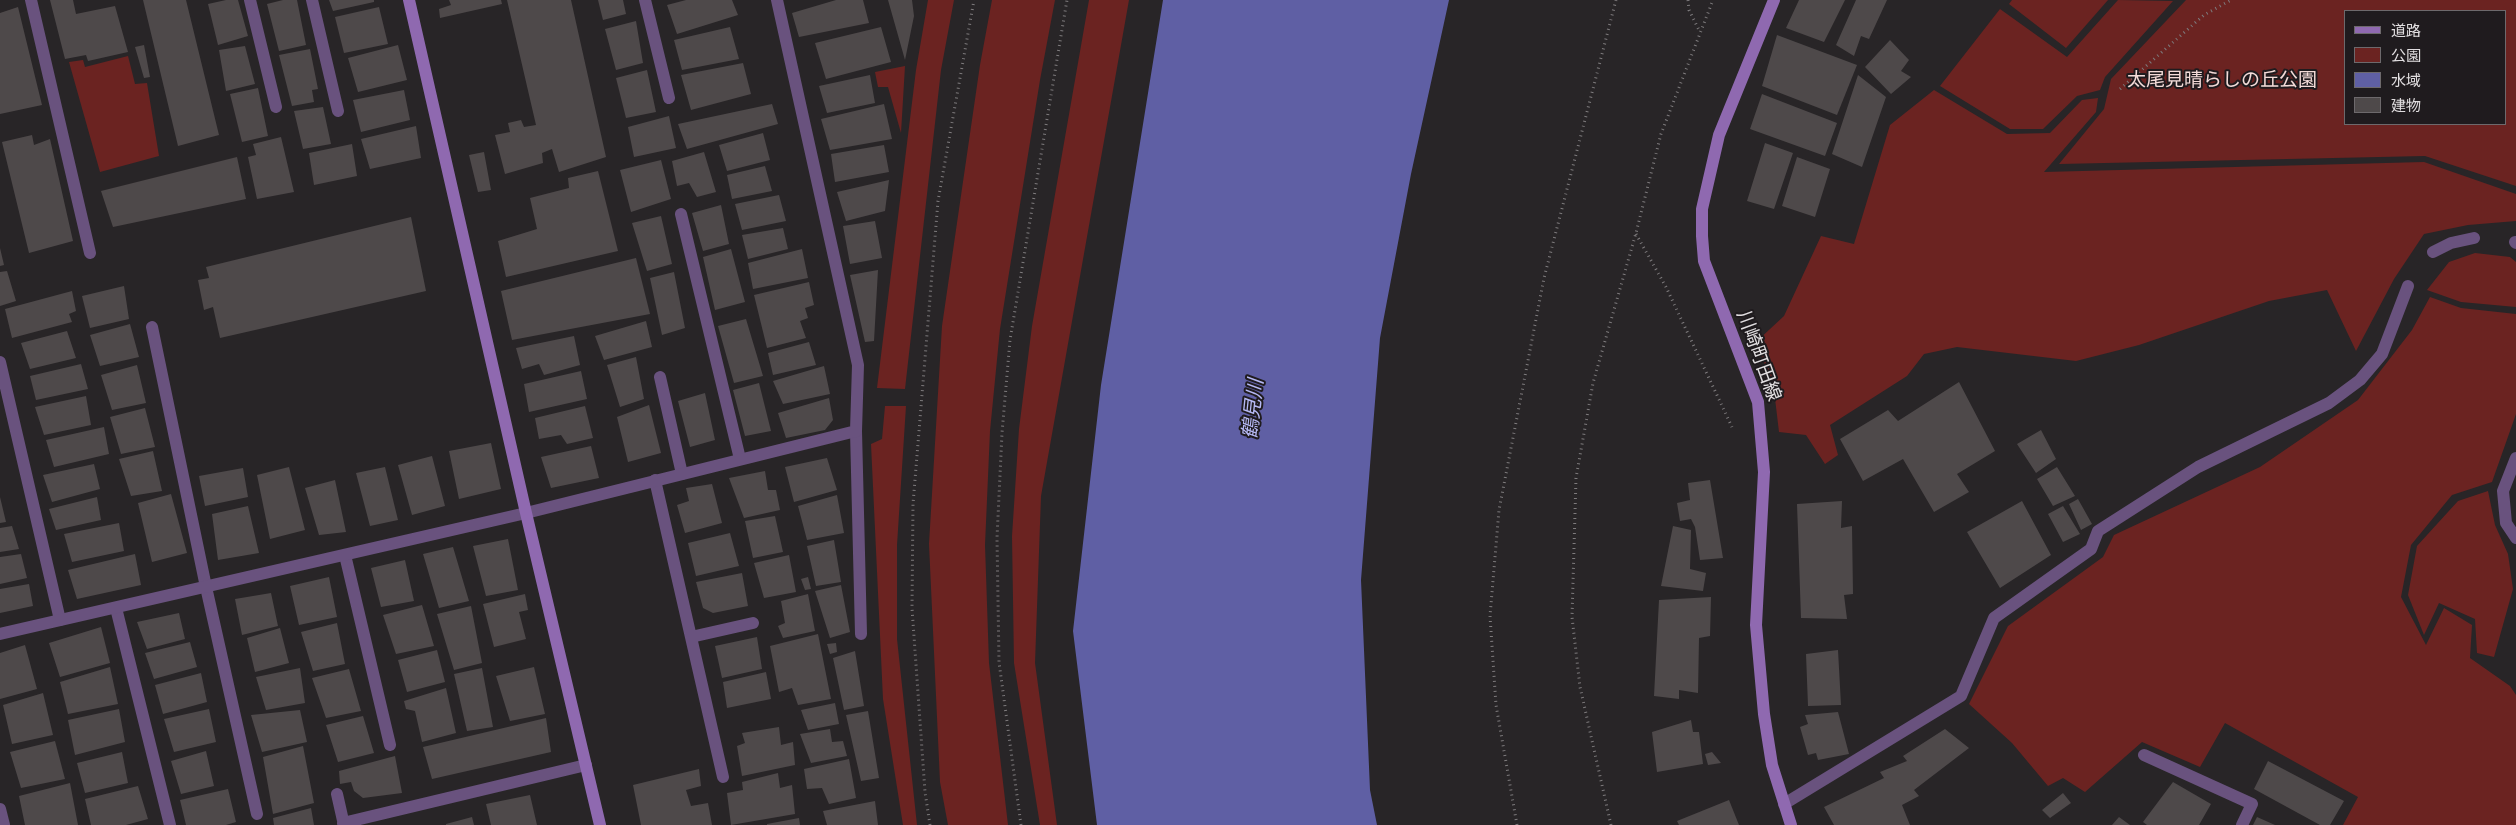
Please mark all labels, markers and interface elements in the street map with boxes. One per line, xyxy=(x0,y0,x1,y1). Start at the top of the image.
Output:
legend xyxy=(2344,10,2506,125)
text: 道路 xyxy=(2391,21,2421,40)
text: 公園 xyxy=(2391,46,2421,65)
park label: 太尾見晴らしの丘公園 xyxy=(2127,70,2317,92)
text: 水域 xyxy=(2391,71,2421,90)
text: 建物 xyxy=(2391,96,2421,115)
street label: 川崎町田線 xyxy=(1731,307,1785,405)
water label: 鶴見川 xyxy=(1239,378,1269,440)

